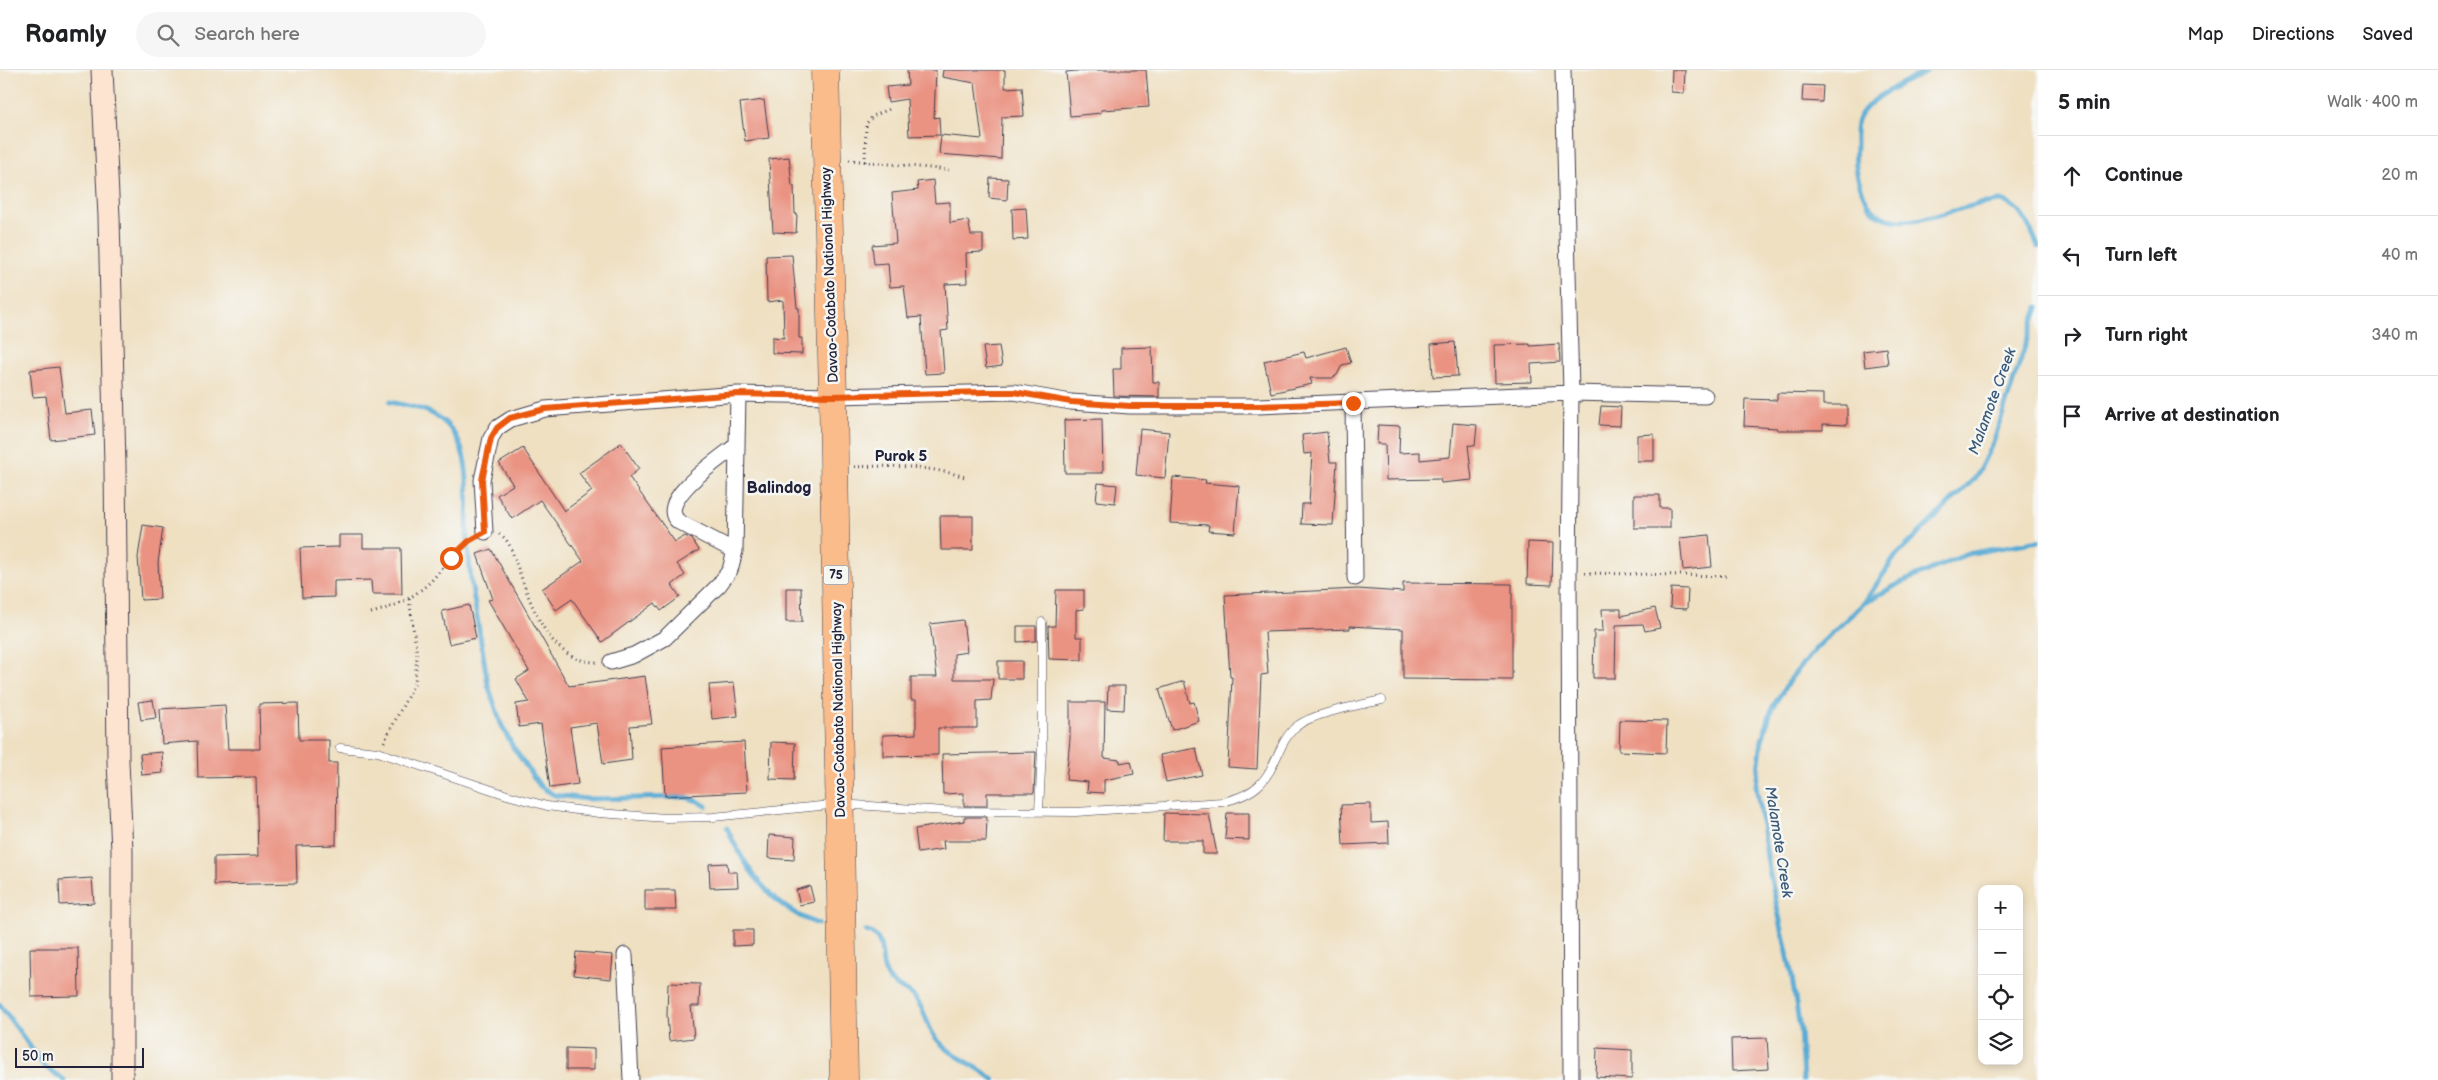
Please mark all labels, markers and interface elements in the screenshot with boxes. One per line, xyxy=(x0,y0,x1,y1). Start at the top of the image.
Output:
search box xyxy=(136,12,486,57)
text: Roamly xyxy=(25,20,106,49)
icon: search xyxy=(154,21,182,49)
text: Search here xyxy=(194,23,300,46)
text: Map xyxy=(2188,24,2224,45)
text: Directions xyxy=(2252,24,2334,45)
text: Saved xyxy=(2362,24,2413,45)
text: 5 min xyxy=(2058,90,2111,115)
text: Walk · 400 m xyxy=(2327,93,2418,112)
icon: ahead xyxy=(2058,162,2086,190)
text: Continue xyxy=(2105,164,2183,187)
street label: Davao-Cotabato National Highway xyxy=(817,166,842,383)
text: 20 m xyxy=(2382,166,2418,185)
icon: left xyxy=(2058,242,2086,270)
text: Turn left xyxy=(2105,244,2177,267)
text: 40 m xyxy=(2381,246,2418,265)
icon: right xyxy=(2058,322,2086,350)
text: Turn right xyxy=(2105,324,2188,347)
text: 340 m xyxy=(2371,326,2418,345)
water label: Malamote Creek xyxy=(1964,345,2021,457)
route end xyxy=(1342,392,1365,415)
icon: arrive xyxy=(2058,402,2086,430)
text: Arrive at destination xyxy=(2105,404,2280,427)
district label: Purok 5 xyxy=(875,447,928,466)
district label: Balindog xyxy=(747,479,811,498)
route start xyxy=(440,547,463,570)
road number: 75 xyxy=(824,566,848,584)
street label: Davao-Cotabato National Highway xyxy=(828,601,849,818)
water label: Malamote Creek xyxy=(1760,785,1797,900)
map controls xyxy=(1978,885,2023,1065)
button: + xyxy=(1978,885,2023,930)
button: − xyxy=(1978,930,2023,975)
button: locate xyxy=(1978,975,2023,1020)
button: layers xyxy=(1978,1020,2023,1065)
scale bar xyxy=(15,1045,144,1068)
text: 50 m xyxy=(22,1048,54,1065)

